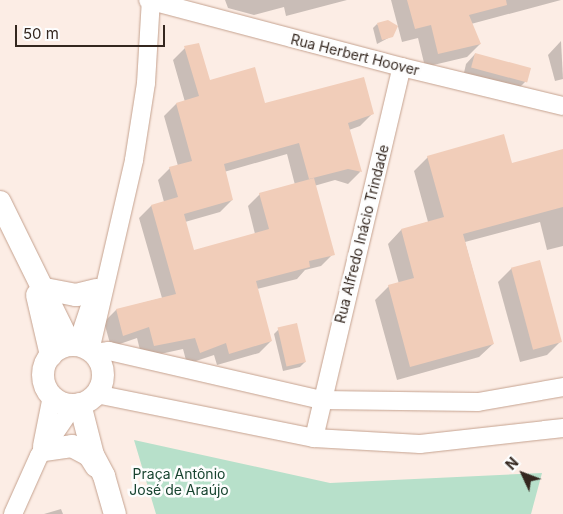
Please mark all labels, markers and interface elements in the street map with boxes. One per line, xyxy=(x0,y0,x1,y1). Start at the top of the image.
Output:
scale bar xyxy=(18,15,168,47)
text: 50 m xyxy=(23,24,59,43)
street label: Rua Herbert Hoover xyxy=(289,31,421,79)
street label: Rua Alfredo Inácio Trindade xyxy=(332,143,392,325)
north arrow xyxy=(498,449,548,499)
text: N xyxy=(502,454,522,473)
park label: Praça Antônio José de Araújo xyxy=(129,466,229,498)

